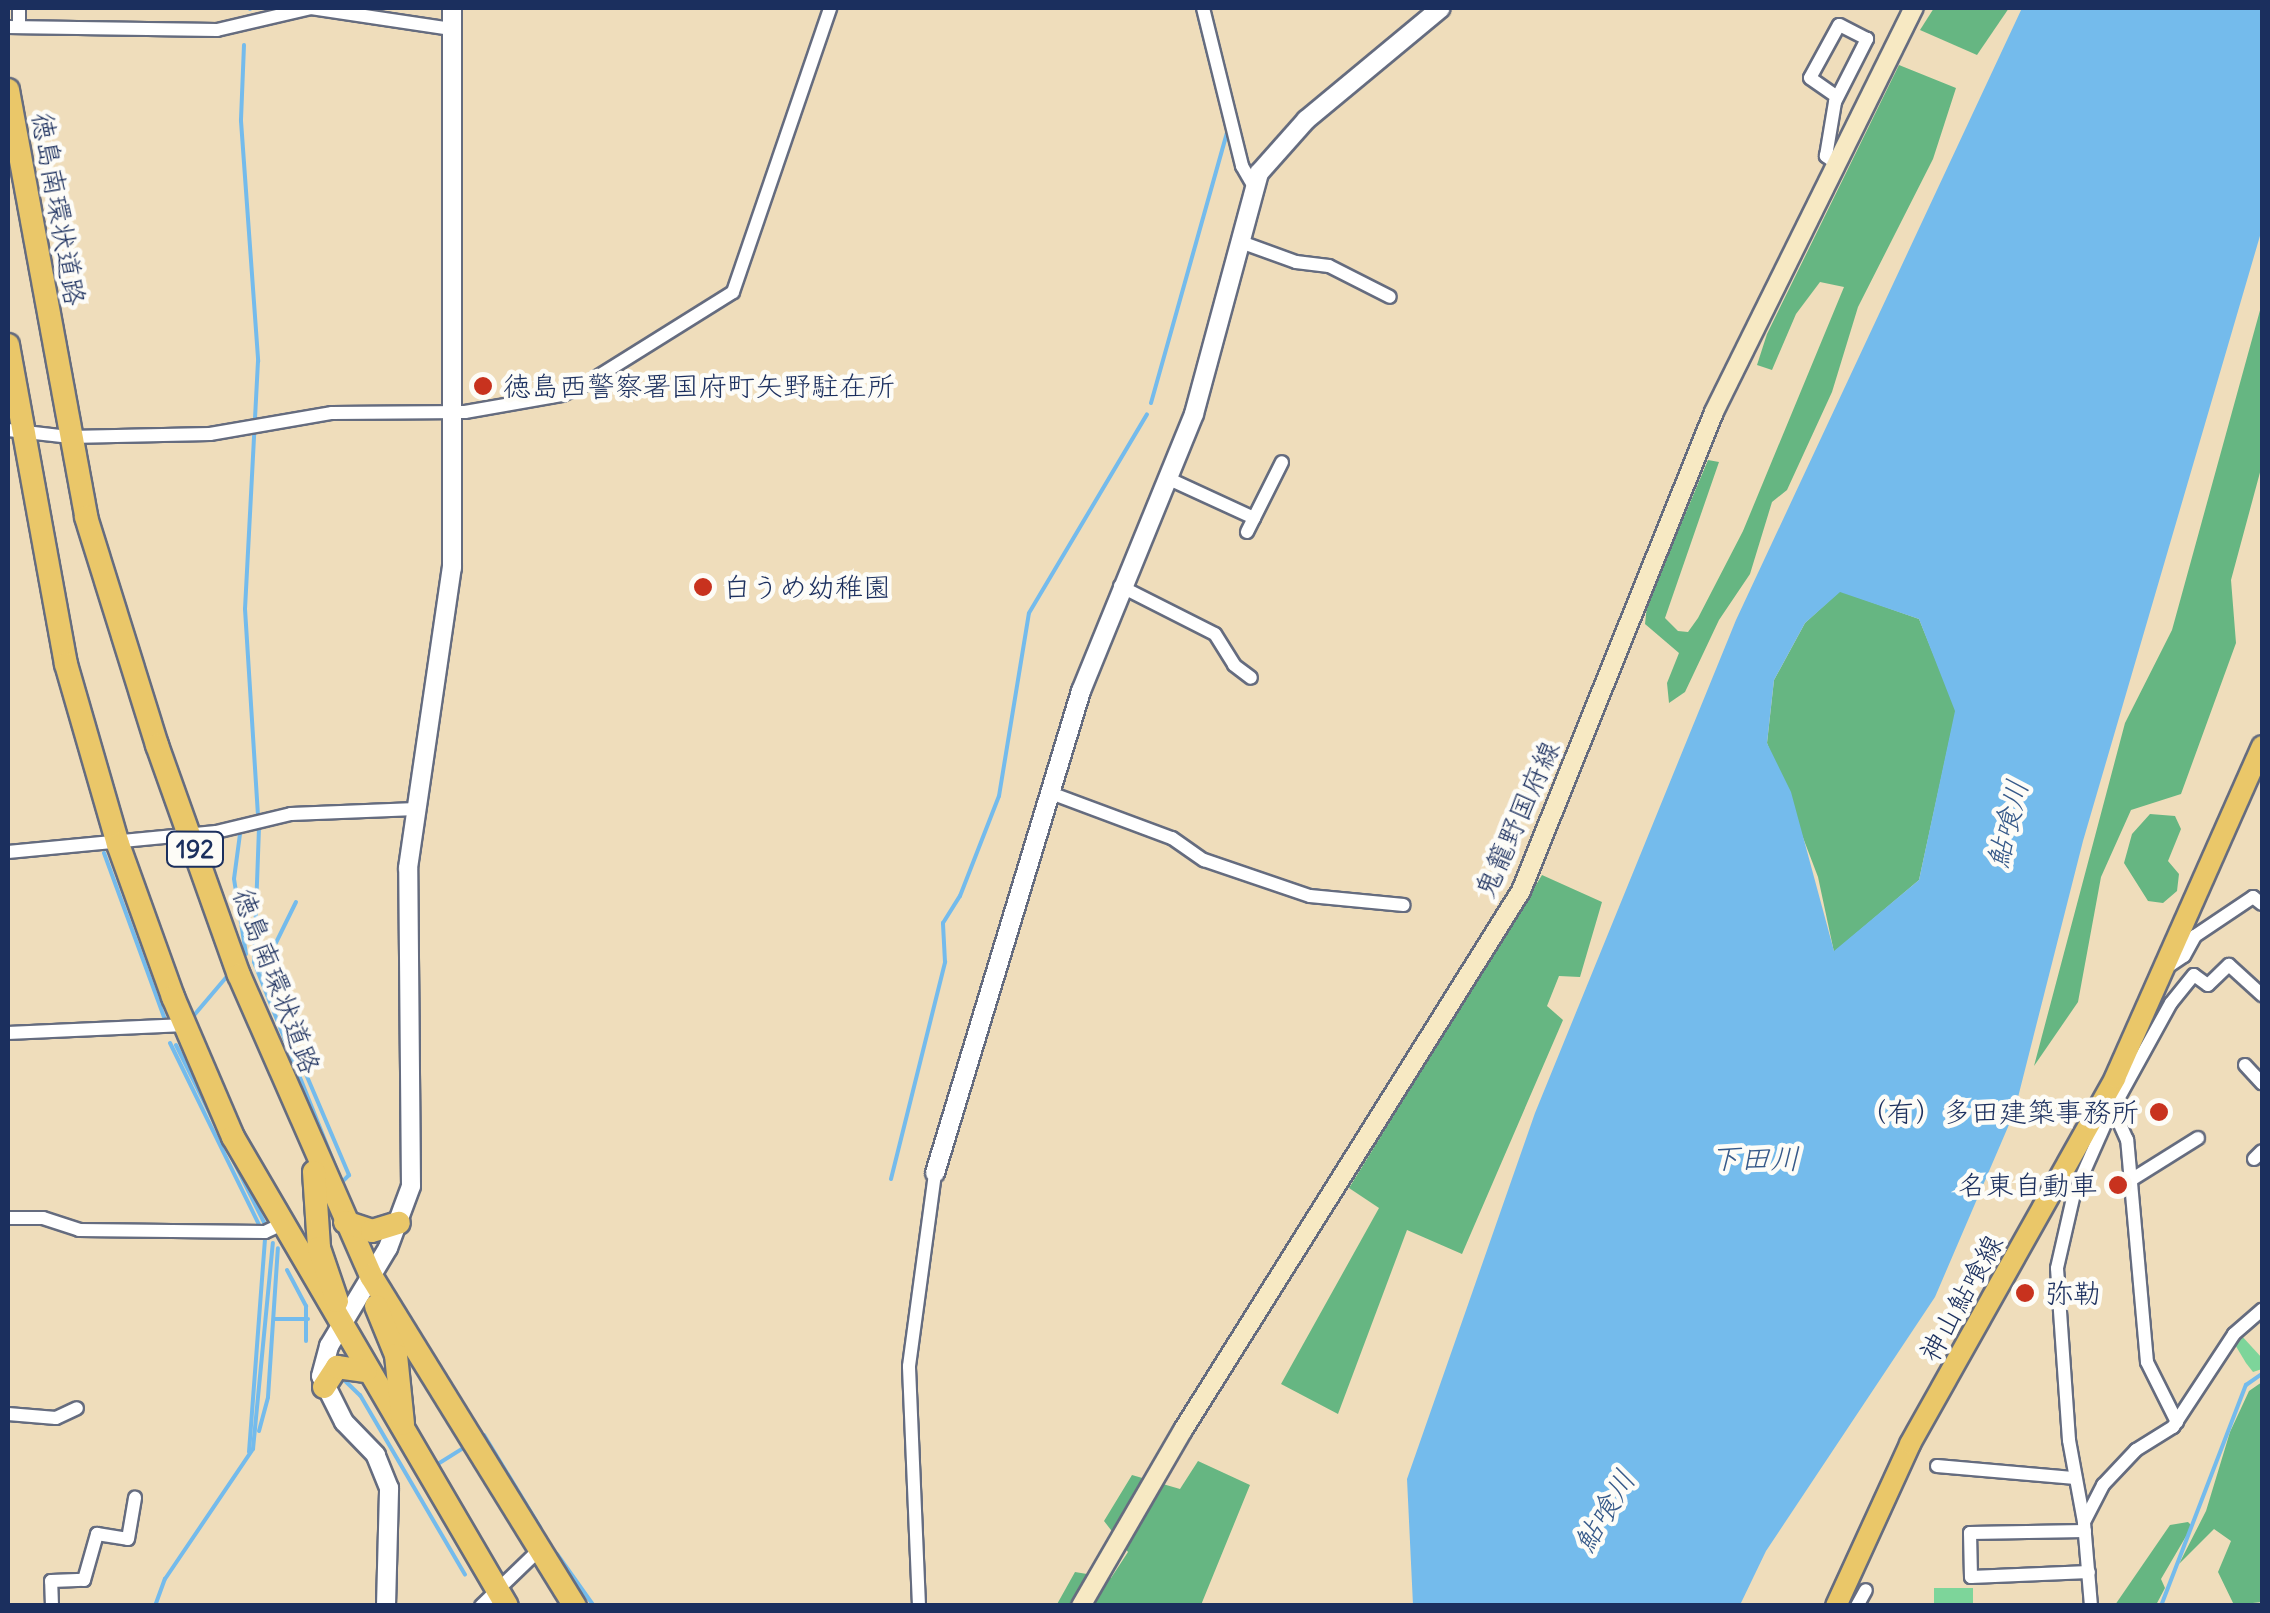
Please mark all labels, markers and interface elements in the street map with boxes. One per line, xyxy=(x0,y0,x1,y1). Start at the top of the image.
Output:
street label: 徳島南環状道路 xyxy=(25,110,93,308)
place label: 徳島西警察署国府町矢野駐在所 xyxy=(503,369,895,403)
marker: 徳島西警察署国府町矢野駐在所 xyxy=(472,375,494,397)
place label: 白うめ幼稚園 xyxy=(723,570,891,604)
marker: 白うめ幼稚園 xyxy=(692,576,714,598)
street label: 鬼籠野国府線 xyxy=(1467,735,1567,903)
water label: 鮎喰川 xyxy=(1979,776,2035,872)
road number: 192 xyxy=(165,829,225,869)
street label: 徳島南環状道路 xyxy=(226,883,328,1079)
place label: （有）多田建築事務所 xyxy=(1859,1095,2139,1129)
marker: （有）多田建築事務所 xyxy=(2148,1101,2170,1123)
water label: 下田川 xyxy=(1710,1140,1800,1176)
place label: 名東自動車 xyxy=(1958,1168,2098,1202)
marker: 名東自動車 xyxy=(2107,1174,2129,1196)
street label: 神山鮎喰線 xyxy=(1912,1229,2010,1367)
place label: 弥勒 xyxy=(2045,1276,2101,1310)
marker: 弥勒 xyxy=(2014,1282,2036,1304)
water label: 鮎喰川 xyxy=(1565,1463,1643,1559)

